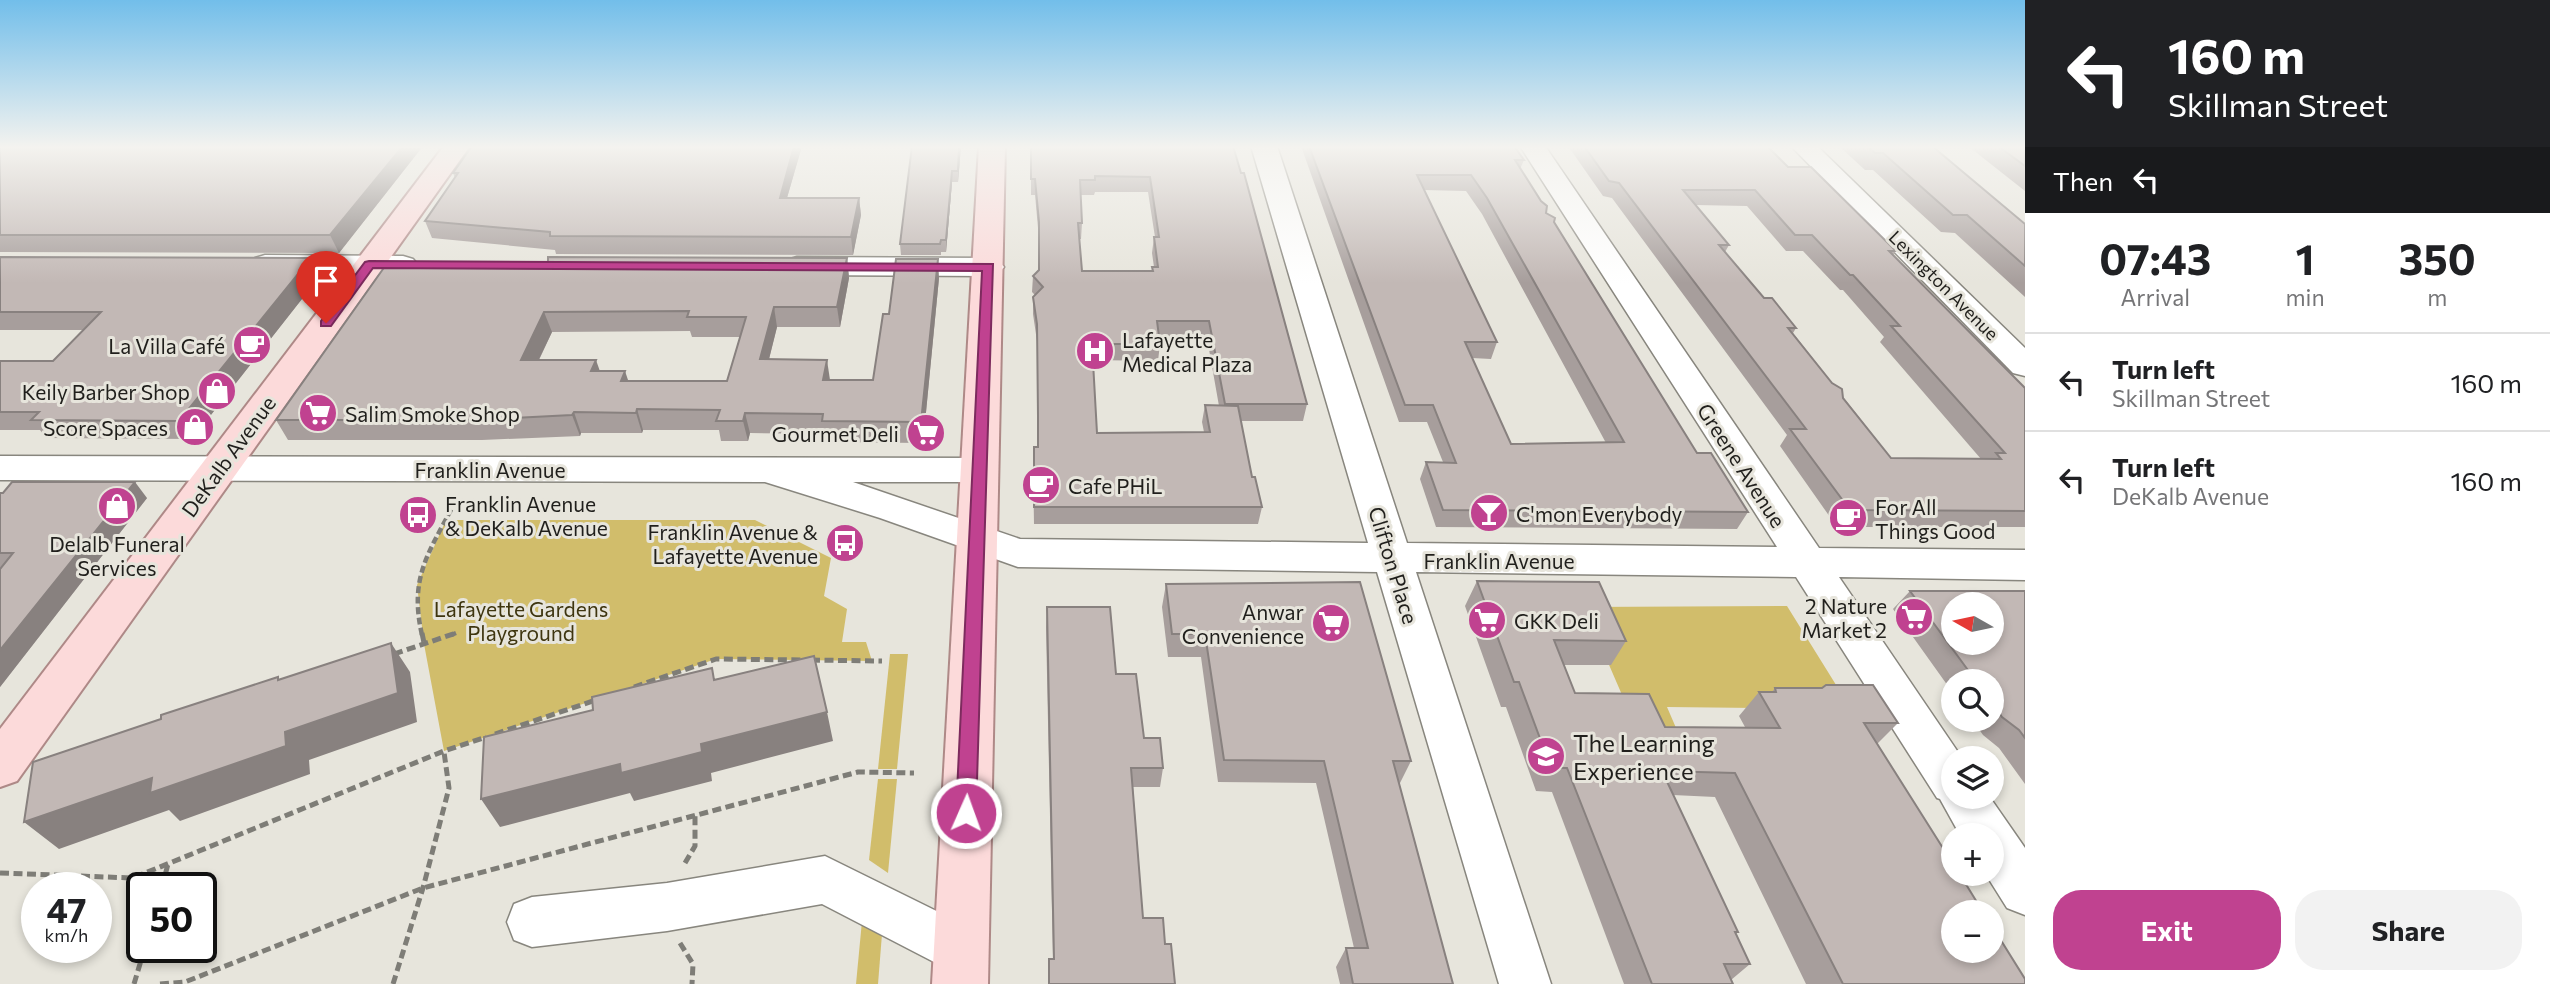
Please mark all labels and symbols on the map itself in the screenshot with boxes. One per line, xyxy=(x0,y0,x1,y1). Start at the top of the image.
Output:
street label: Lexington Avenue xyxy=(1885,226,2003,344)
pin xyxy=(296,251,356,323)
cafe icon: La Villa Café xyxy=(231,324,273,366)
place label: Lafayette Medical Plaza xyxy=(1122,327,1252,376)
hospital icon: Lafayette Medical Plaza xyxy=(1074,330,1116,372)
place label: La Villa Café xyxy=(108,333,225,358)
shop icon: Keily Barber Shop xyxy=(196,370,238,412)
place label: Keily Barber Shop xyxy=(22,379,190,404)
street label: DeKalb Avenue xyxy=(176,391,280,521)
supermarket icon: Salim Smoke Shop xyxy=(297,392,339,434)
street label: Greene Avenue xyxy=(1693,398,1791,532)
place label: Salim Smoke Shop xyxy=(345,401,520,426)
shop icon: Score Spaces xyxy=(174,406,216,448)
supermarket icon: Gourmet Deli xyxy=(905,412,947,454)
place label: Score Spaces xyxy=(43,415,168,440)
place label: Gourmet Deli xyxy=(772,421,899,446)
street label: Franklin Avenue xyxy=(414,457,566,482)
cafe icon: Cafe PHiL xyxy=(1020,464,1062,506)
place label: Cafe PHiL xyxy=(1068,473,1163,498)
shop icon: Delalb Funeral Services xyxy=(96,485,138,527)
place label: Franklin Avenue & DeKalb Avenue xyxy=(445,491,608,540)
bar icon: C'mon Everybody xyxy=(1468,492,1510,534)
bus stop icon: Franklin Avenue & DeKalb Avenue xyxy=(397,494,439,536)
place label: For All Things Good xyxy=(1875,494,1996,543)
cafe icon: For All Things Good xyxy=(1827,497,1869,539)
place label: C'mon Everybody xyxy=(1516,501,1683,526)
street label: Clifton Place xyxy=(1364,503,1424,627)
place label: Franklin Avenue & Lafayette Avenue xyxy=(647,519,819,568)
bus stop icon: Franklin Avenue & Lafayette Avenue xyxy=(824,522,866,564)
place label: Delalb Funeral Services xyxy=(49,531,185,580)
street label: Franklin Avenue xyxy=(1423,548,1575,573)
north arrow xyxy=(1941,592,2004,654)
place label: 2 Nature Market 2 xyxy=(1802,593,1887,642)
park label: Lafayette Gardens Playground xyxy=(434,596,608,645)
supermarket icon: 2 Nature Market 2 xyxy=(1893,596,1935,638)
place label: Anwar Convenience xyxy=(1182,599,1304,648)
supermarket icon: GKK Deli xyxy=(1466,599,1508,641)
supermarket icon: Anwar Convenience xyxy=(1310,602,1352,644)
place label: GKK Deli xyxy=(1514,608,1599,633)
place label: The Learning Experience xyxy=(1573,728,1715,785)
school or university icon: The Learning Experience xyxy=(1525,735,1567,777)
position arrow xyxy=(929,776,1003,850)
speed limit sign: 50 xyxy=(126,872,217,963)

